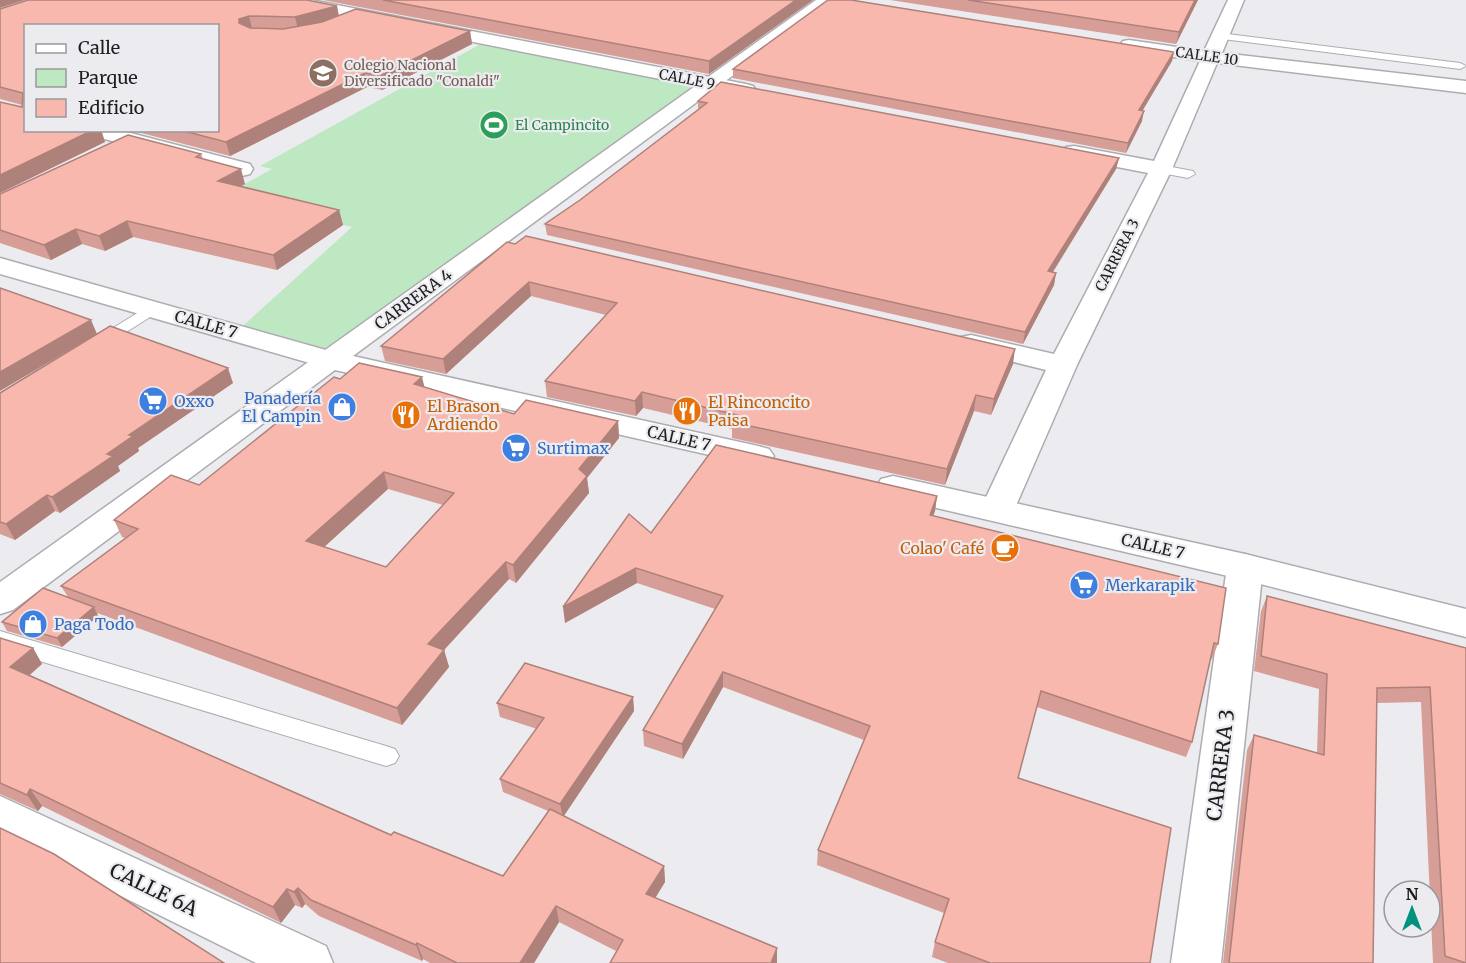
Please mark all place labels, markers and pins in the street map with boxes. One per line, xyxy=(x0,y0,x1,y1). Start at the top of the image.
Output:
place label: Colegio Nacional Diversificado "Conaldi" xyxy=(344,56,500,90)
school or university icon: Colegio Nacional Diversificado "Conaldi" xyxy=(307,57,339,89)
sports icon: El Campincito xyxy=(478,109,510,141)
place label: El Campincito xyxy=(515,116,609,134)
supermarket icon: Oxxo xyxy=(137,385,169,417)
place label: Panadería El Campin xyxy=(242,388,321,426)
place label: Oxxo xyxy=(174,391,214,411)
shop icon: Panadería El Campin xyxy=(326,391,358,423)
place label: El Rinconcito Paisa xyxy=(708,392,810,430)
restaurant icon: El Rinconcito Paisa xyxy=(671,395,703,427)
place label: El Brason Ardiendo xyxy=(426,396,501,434)
restaurant icon: El Brason Ardiendo xyxy=(390,399,422,431)
supermarket icon: Surtimax xyxy=(500,432,532,464)
place label: Surtimax xyxy=(537,438,610,458)
cafe icon: Colao' Café xyxy=(989,532,1021,564)
place label: Colao' Café xyxy=(900,538,984,558)
supermarket icon: Merkarapik xyxy=(1068,569,1100,601)
place label: Merkarapik xyxy=(1105,575,1196,595)
shop icon: Paga Todo xyxy=(17,608,49,640)
place label: Paga Todo xyxy=(54,614,134,634)

